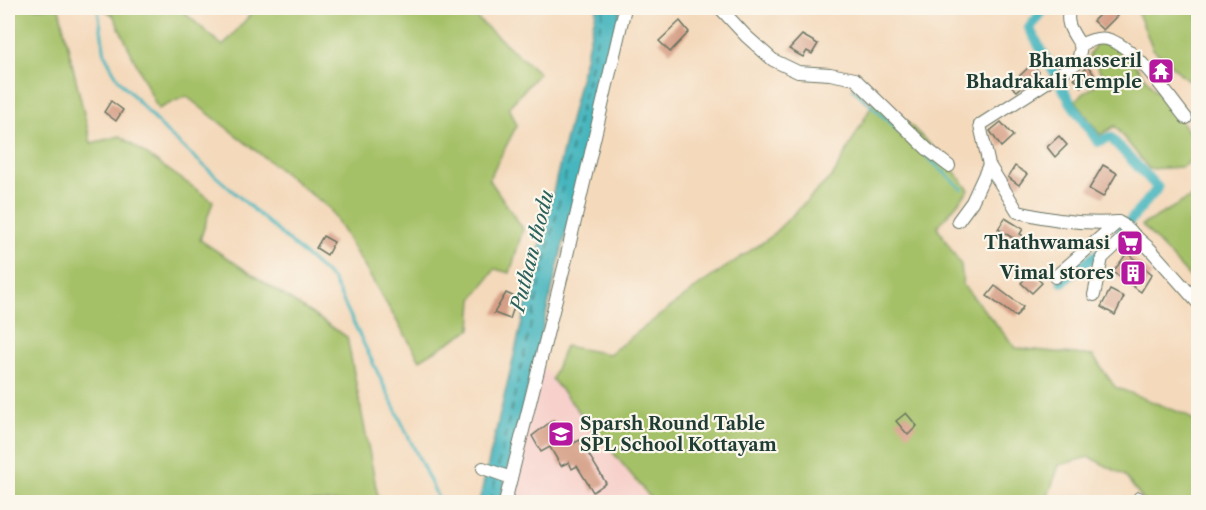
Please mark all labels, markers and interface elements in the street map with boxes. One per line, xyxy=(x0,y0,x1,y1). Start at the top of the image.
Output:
place label: Bhamasseril Bhadrakali Temple xyxy=(966,50,1142,93)
temple icon: Bhamasseril Bhadrakali Temple xyxy=(1146,56,1176,86)
water label: Puthan thodu xyxy=(505,188,559,316)
supermarket icon: Thathwamasi xyxy=(1115,228,1145,258)
place label: Thathwamasi xyxy=(984,232,1111,254)
building icon: Vimal stores xyxy=(1118,258,1148,288)
place label: Vimal stores xyxy=(999,262,1114,284)
place label: Sparsh Round Table SPL School Kottayam xyxy=(580,413,777,456)
school or university icon: Sparsh Round Table SPL School Kottayam xyxy=(546,419,576,449)

